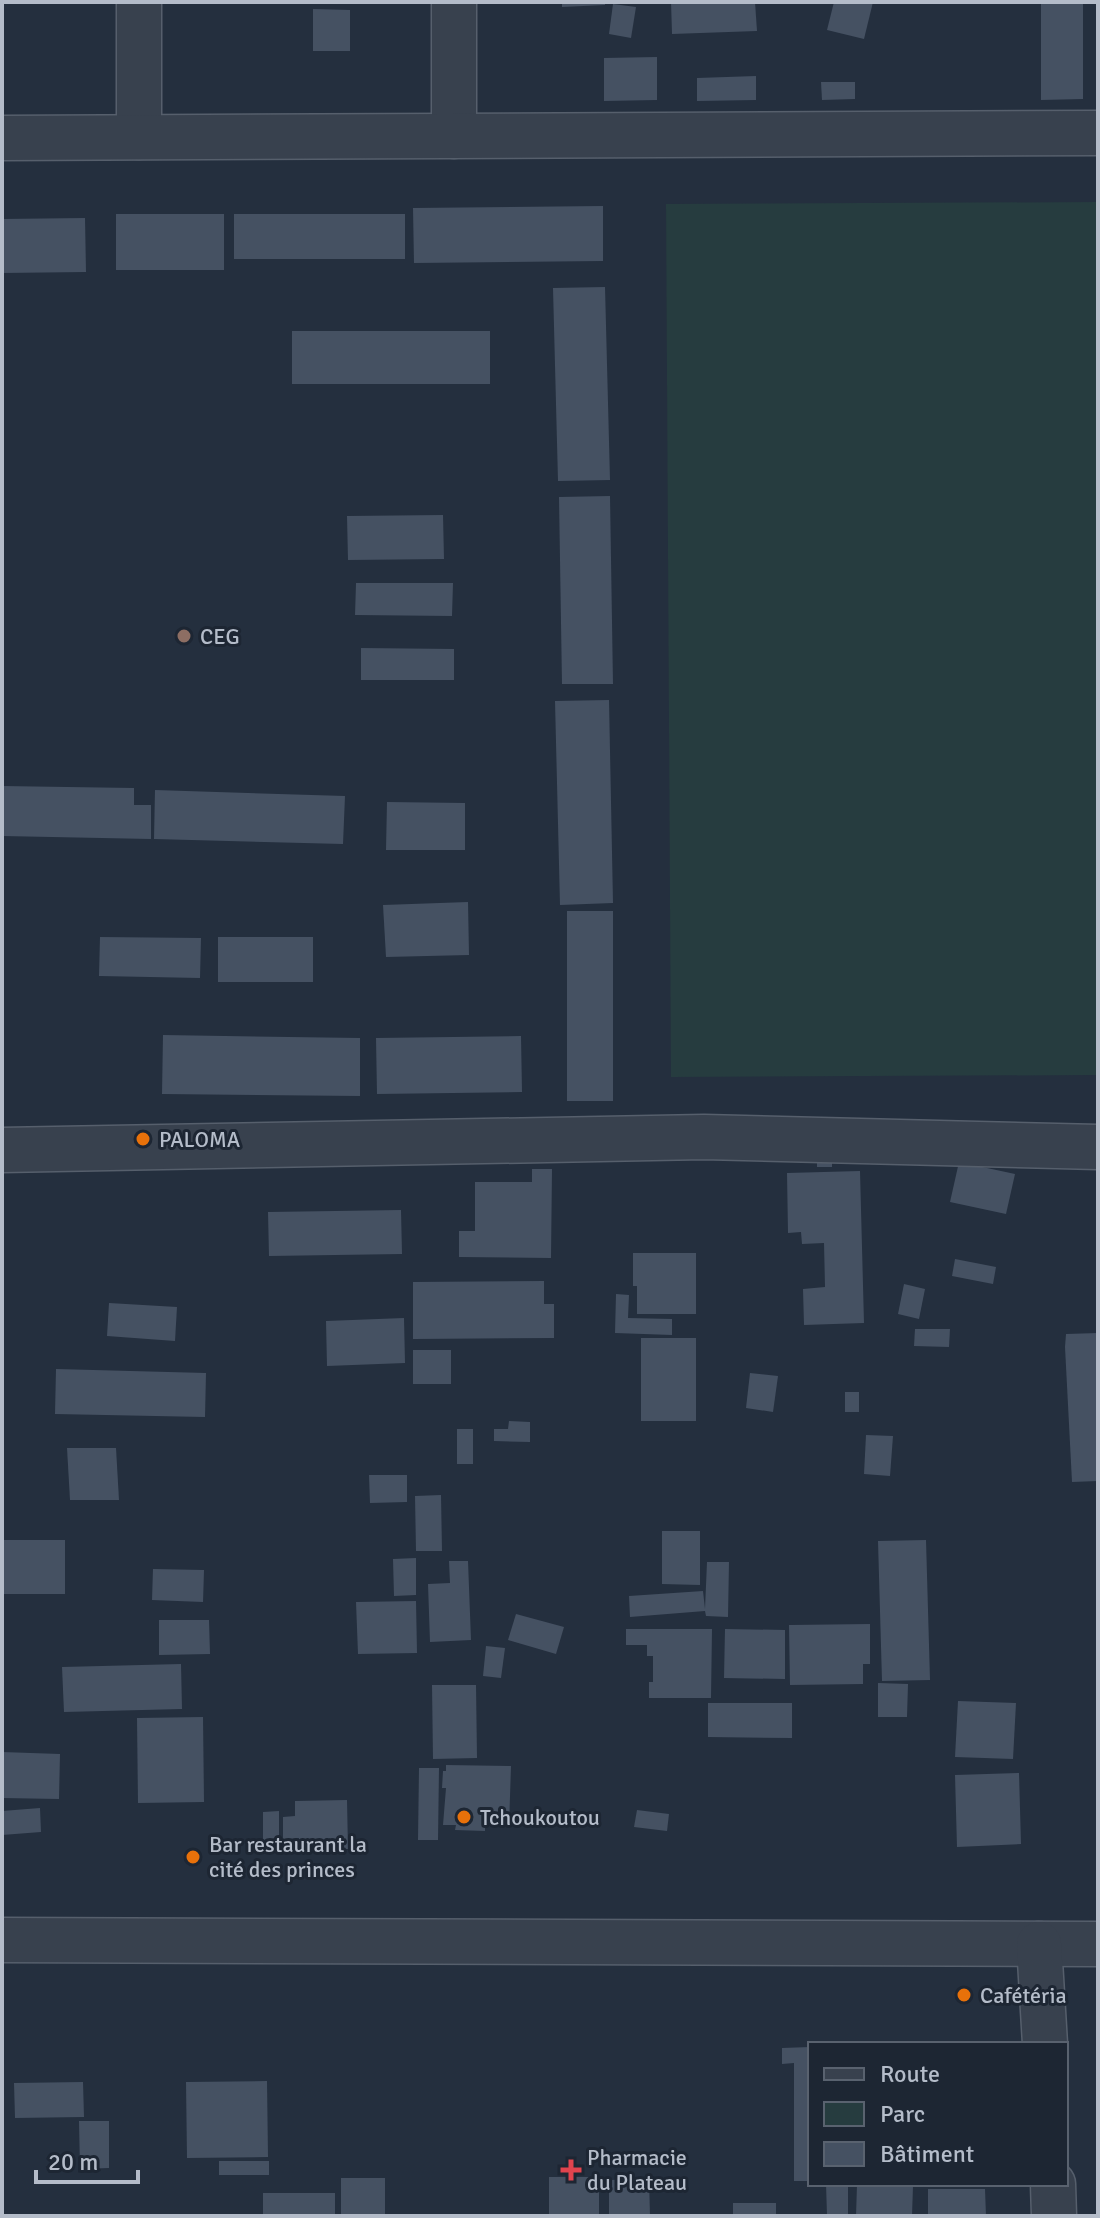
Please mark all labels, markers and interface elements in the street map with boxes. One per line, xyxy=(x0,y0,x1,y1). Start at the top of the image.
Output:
place label: CEG xyxy=(200,623,240,650)
marker: CEG xyxy=(175,627,193,645)
place label: PALOMA xyxy=(159,1126,241,1153)
marker: PALOMA xyxy=(134,1130,152,1148)
place label: Tchoukoutou xyxy=(480,1804,600,1831)
marker: Tchoukoutou xyxy=(455,1808,473,1826)
place label: Bar restaurant la cité des princes xyxy=(209,1831,367,1883)
marker: Bar restaurant la cité des princes xyxy=(184,1848,202,1866)
place label: Cafétéria xyxy=(980,1982,1067,2009)
marker: Cafétéria xyxy=(955,1986,973,2004)
legend xyxy=(808,2042,1068,2186)
text: Route xyxy=(880,2059,940,2089)
text: Parc xyxy=(880,2099,925,2129)
scale bar xyxy=(36,2134,138,2184)
text: Bâtiment xyxy=(880,2139,974,2169)
place label: Pharmacie du Plateau xyxy=(587,2144,687,2196)
text: 20 m xyxy=(48,2147,98,2177)
marker: Pharmacie du Plateau xyxy=(562,2161,580,2179)

